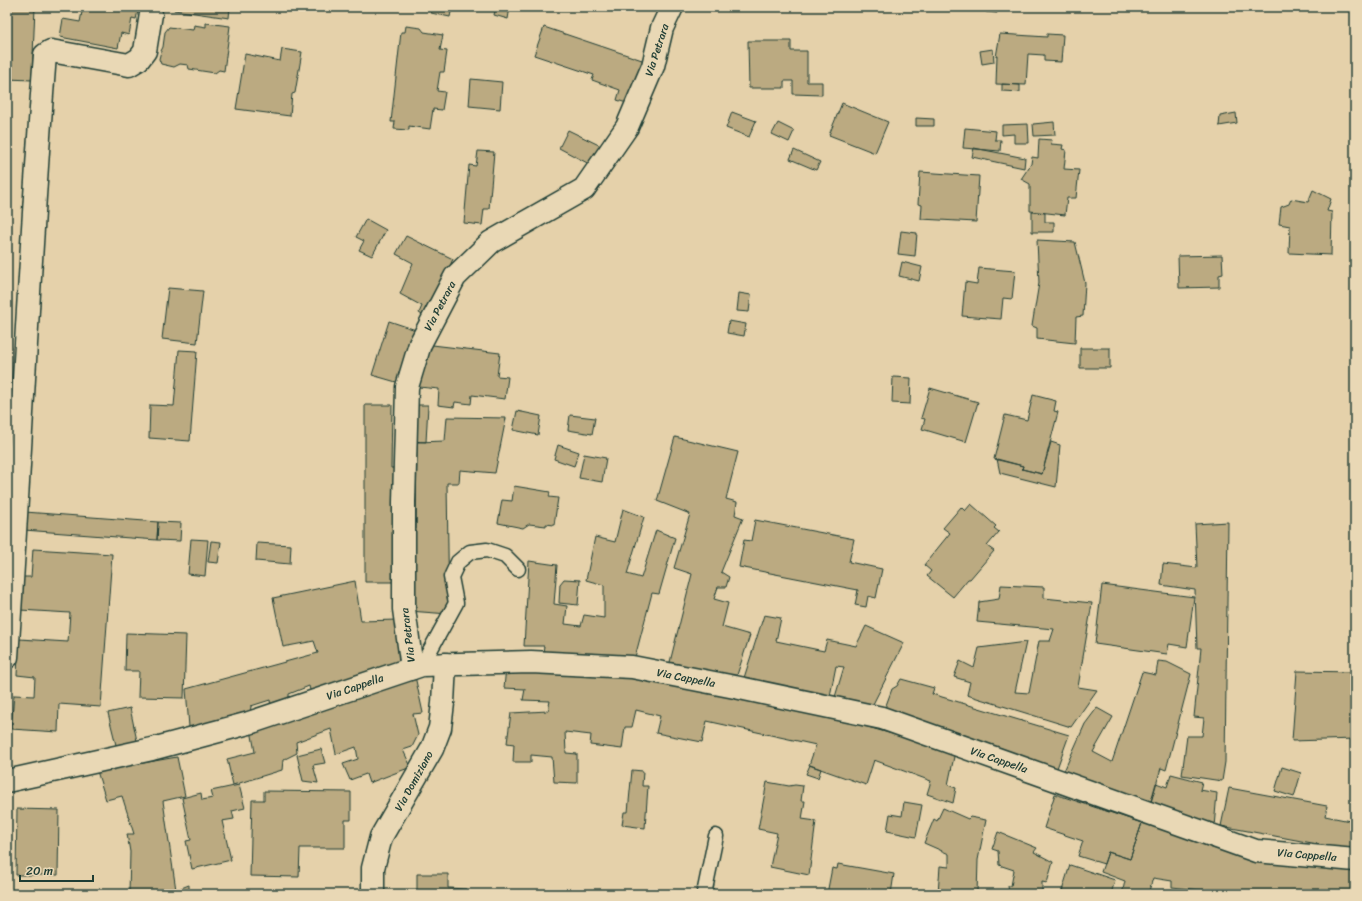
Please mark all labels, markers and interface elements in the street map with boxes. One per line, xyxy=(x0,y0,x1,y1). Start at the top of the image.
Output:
street label: Via Petrara xyxy=(640,21,675,79)
street label: Via Petrara xyxy=(419,277,461,335)
street label: Via Petrara xyxy=(395,606,421,663)
street label: Via Cappella xyxy=(655,663,717,693)
street label: Via Cappella xyxy=(324,668,387,706)
street label: Via Cappella xyxy=(968,741,1031,779)
street label: Via Domiziano xyxy=(389,747,439,815)
street label: Via Cappella xyxy=(1277,843,1338,867)
scale bar xyxy=(20,857,93,883)
text: 20 m xyxy=(26,860,53,882)

